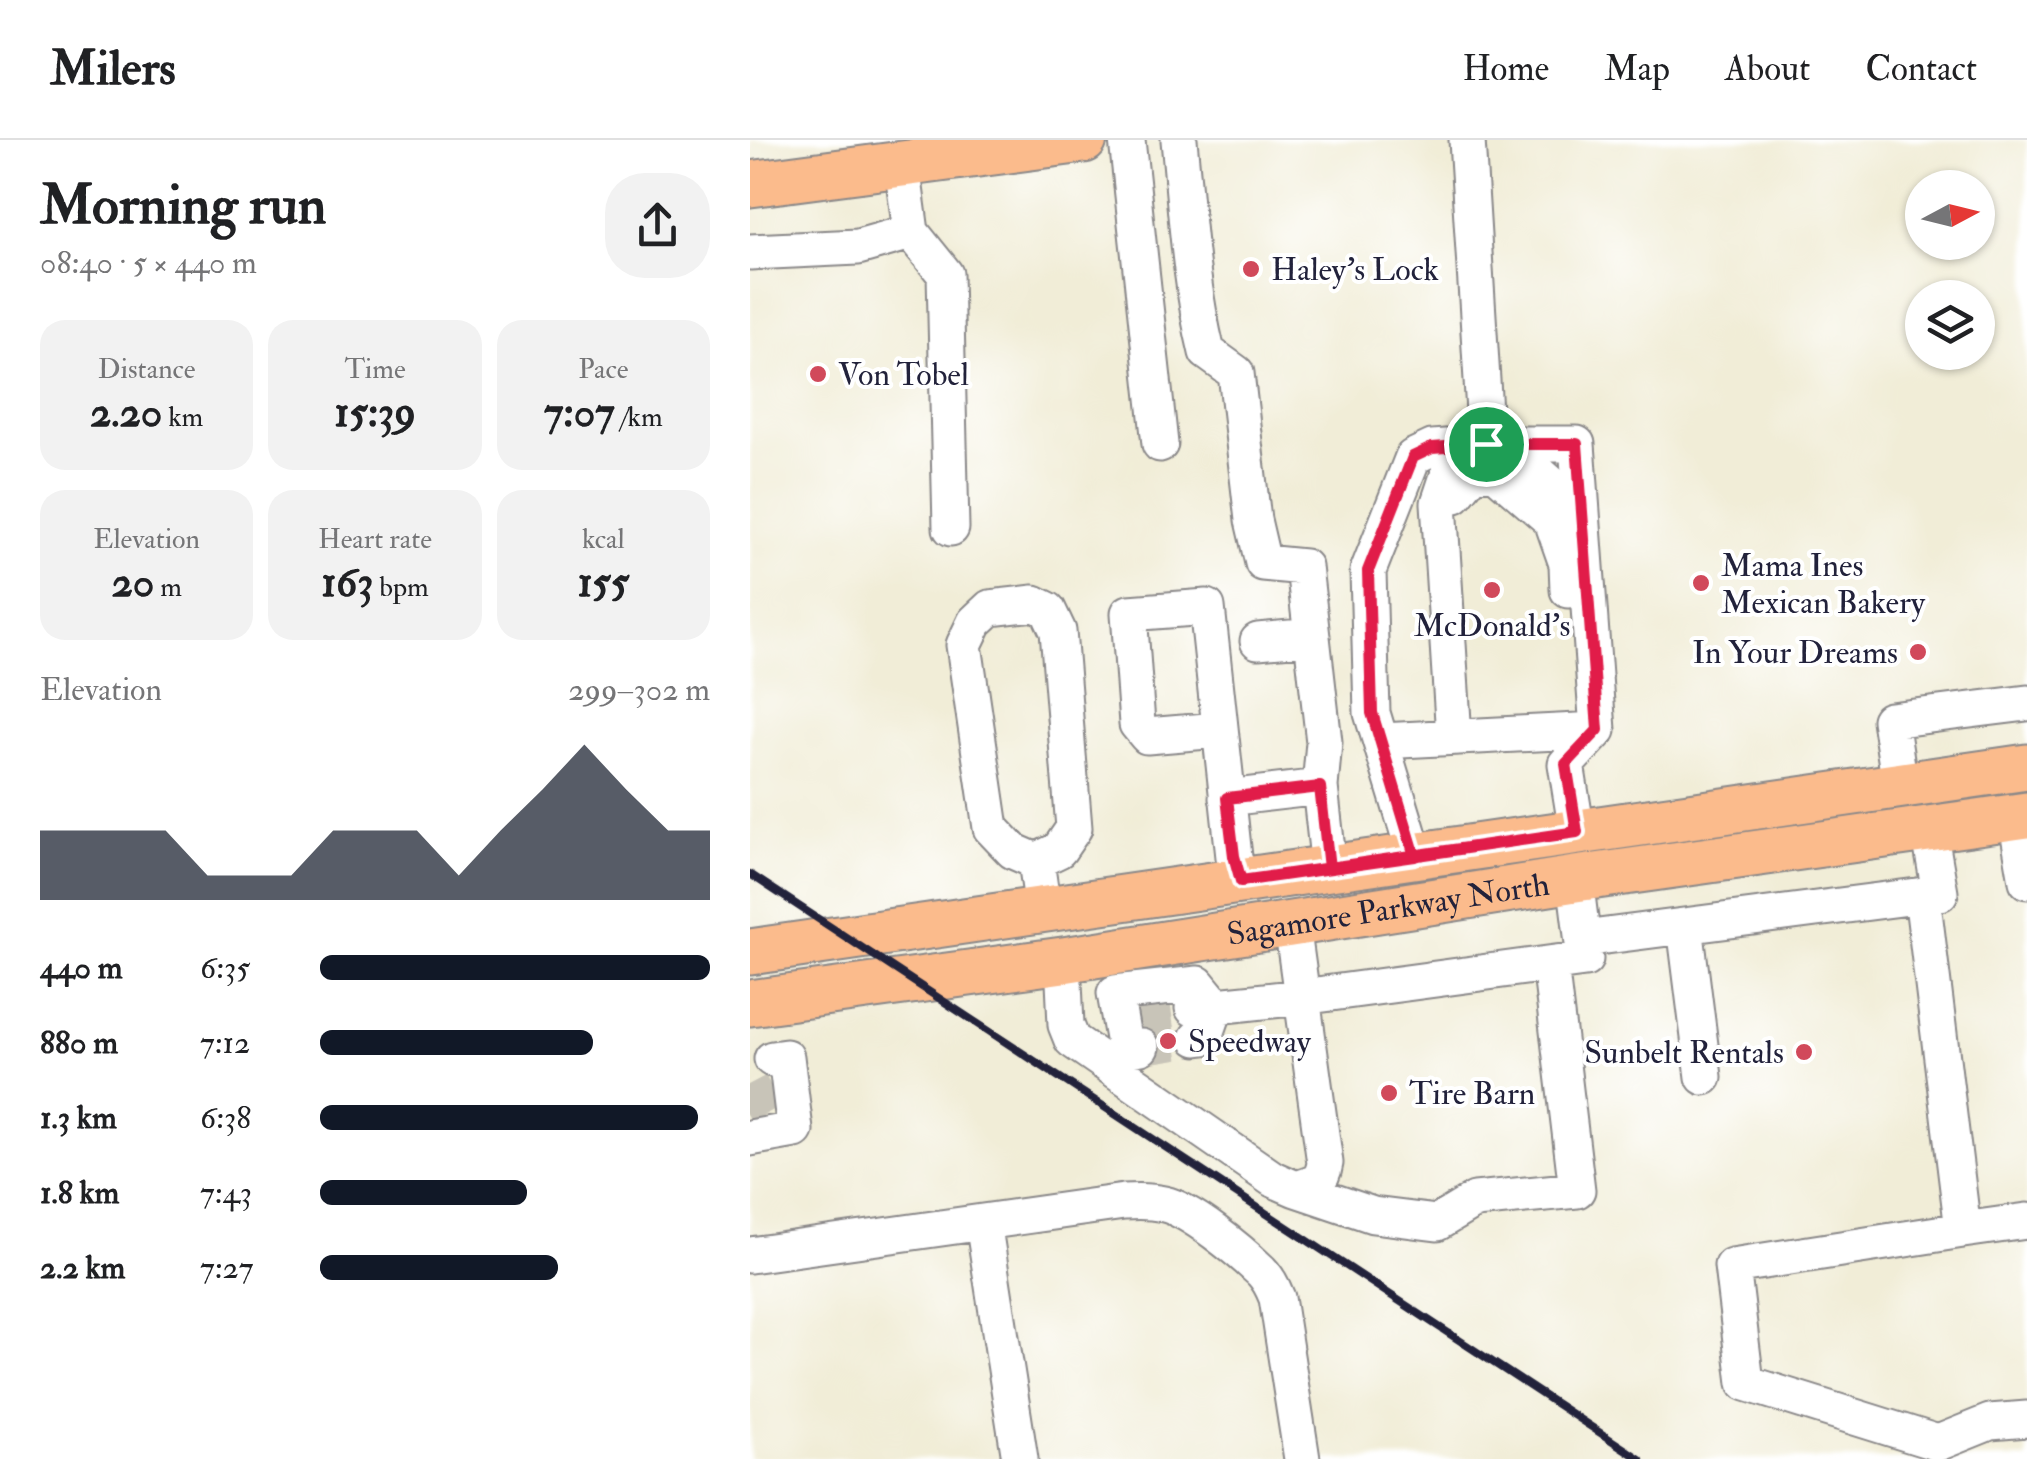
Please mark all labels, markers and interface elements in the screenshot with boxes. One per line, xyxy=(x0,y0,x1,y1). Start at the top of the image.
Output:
text: Milers xyxy=(50,39,176,99)
text: Home xyxy=(1462,47,1549,91)
text: Map xyxy=(1604,47,1670,91)
text: About xyxy=(1725,47,1810,91)
text: Contact xyxy=(1865,47,1977,91)
north arrow xyxy=(1905,170,1995,260)
map controls xyxy=(1905,170,1995,370)
text: Morning run xyxy=(40,171,326,240)
button: share xyxy=(605,173,710,278)
text: 08:40 · 5 × 440 m xyxy=(40,243,257,283)
place label: Haley's Lock xyxy=(1271,250,1439,290)
marker: Haley's Lock xyxy=(1240,258,1262,280)
button: layers xyxy=(1905,280,1995,370)
text: Distance xyxy=(98,352,196,387)
text: Time xyxy=(344,352,406,387)
text: Pace xyxy=(578,352,628,387)
place label: Von Tobel xyxy=(838,355,969,395)
marker: Von Tobel xyxy=(807,363,829,385)
text: 2.20 xyxy=(90,387,162,439)
text: 15:39 xyxy=(334,387,416,439)
text: 7:07 xyxy=(544,387,614,439)
text: km xyxy=(162,400,203,435)
text: /km xyxy=(614,400,663,435)
pin xyxy=(1444,402,1529,487)
icon: arrive xyxy=(1459,417,1514,472)
text: Elevation xyxy=(93,522,200,557)
text: Heart rate xyxy=(318,522,432,557)
text: kcal xyxy=(582,522,625,557)
place label: Mama Ines Mexican Bakery xyxy=(1721,546,1926,623)
text: 20 xyxy=(111,557,154,609)
text: 163 xyxy=(321,557,373,609)
text: 155 xyxy=(577,557,629,609)
text: m xyxy=(154,570,182,605)
text: bpm xyxy=(373,570,429,605)
marker: Mama Ines Mexican Bakery xyxy=(1690,572,1712,594)
marker: McDonald's xyxy=(1481,579,1503,601)
place label: McDonald's xyxy=(1414,606,1570,646)
place label: In Your Dreams xyxy=(1692,633,1898,673)
marker: In Your Dreams xyxy=(1907,641,1929,663)
text: Elevation xyxy=(40,670,162,710)
text: 299–302 m xyxy=(568,670,710,710)
street label: Sagamore Parkway North xyxy=(1224,864,1552,955)
text: 440 m xyxy=(40,948,122,988)
text: 6:35 xyxy=(200,948,250,988)
place label: Speedway xyxy=(1188,1022,1312,1062)
text: 880 m xyxy=(40,1023,118,1063)
text: 7:12 xyxy=(200,1023,250,1063)
marker: Speedway xyxy=(1157,1030,1179,1052)
place label: Sunbelt Rentals xyxy=(1584,1033,1784,1073)
marker: Sunbelt Rentals xyxy=(1793,1041,1815,1063)
place label: Tire Barn xyxy=(1409,1074,1535,1114)
marker: Tire Barn xyxy=(1378,1082,1400,1104)
text: 1.3 km xyxy=(40,1098,117,1138)
text: 6:38 xyxy=(200,1098,251,1138)
text: 1.8 km xyxy=(40,1173,119,1213)
text: 7:43 xyxy=(200,1173,252,1213)
text: 2.2 km xyxy=(40,1248,125,1288)
text: 7:27 xyxy=(200,1248,253,1288)

